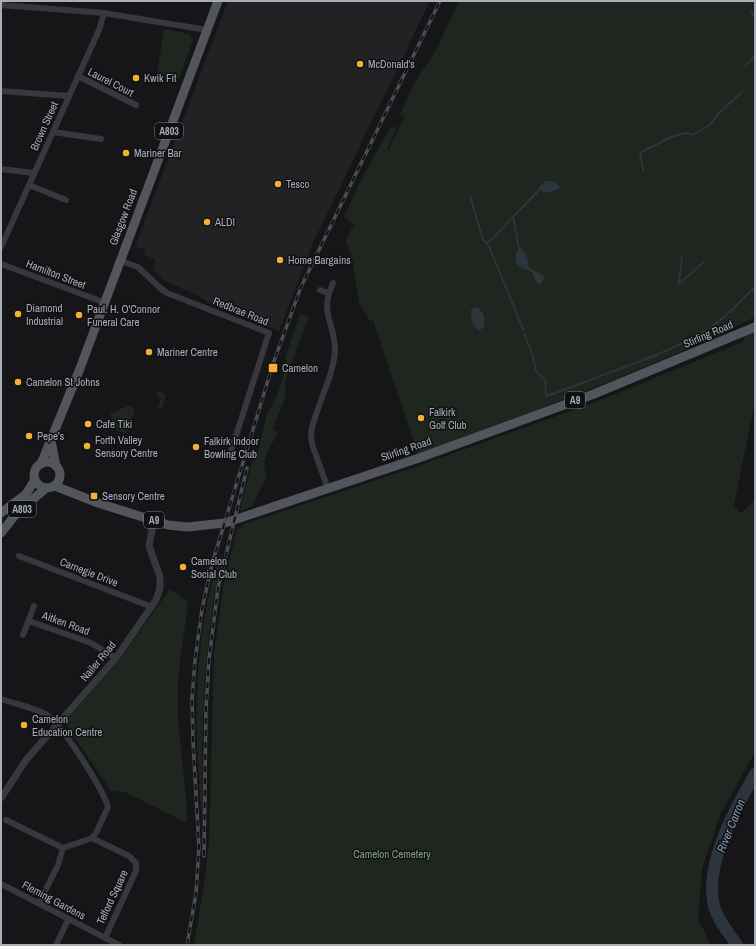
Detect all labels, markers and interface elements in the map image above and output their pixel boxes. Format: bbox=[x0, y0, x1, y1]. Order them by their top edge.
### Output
place label: McDonald's bbox=[368, 57, 415, 71]
marker: McDonald's bbox=[355, 59, 365, 69]
street label: Laurel Court bbox=[86, 64, 137, 100]
place label: Kwik Fit bbox=[144, 71, 177, 85]
marker: Kwik Fit bbox=[131, 73, 141, 83]
street label: Brown Street bbox=[27, 99, 61, 153]
road number: A803 bbox=[155, 123, 183, 139]
place label: Mariner Bar bbox=[134, 146, 182, 160]
marker: Mariner Bar bbox=[121, 148, 131, 158]
place label: Tesco bbox=[286, 177, 310, 191]
marker: Tesco bbox=[273, 179, 283, 189]
street label: Glasgow Road bbox=[106, 187, 140, 247]
place label: ALDI bbox=[214, 215, 235, 229]
marker: ALDI bbox=[202, 217, 212, 227]
place label: Home Bargains bbox=[288, 253, 351, 267]
marker: Home Bargains bbox=[275, 255, 285, 265]
street label: Hamilton Street bbox=[24, 256, 88, 292]
street label: Redbrae Road bbox=[211, 294, 271, 328]
place label: Diamond Industrial bbox=[26, 301, 63, 328]
place label: Paul. H. O'Connor Funeral Care bbox=[87, 302, 160, 329]
marker: Diamond Industrial bbox=[13, 309, 23, 319]
marker: Paul. H. O'Connor Funeral Care bbox=[74, 310, 84, 320]
street label: Stirling Road bbox=[681, 317, 735, 351]
place label: Mariner Centre bbox=[157, 345, 218, 359]
marker: Mariner Centre bbox=[144, 347, 154, 357]
place label: Camelon bbox=[282, 361, 318, 375]
marker: Camelon bbox=[267, 362, 279, 374]
place label: Camelon St Johns bbox=[26, 375, 100, 389]
marker: Camelon St Johns bbox=[13, 377, 23, 387]
road number: A9 bbox=[565, 392, 585, 408]
place label: Falkirk Golf Club bbox=[429, 405, 467, 432]
marker: Falkirk Golf Club bbox=[416, 413, 426, 423]
place label: Cafe Tiki bbox=[96, 417, 132, 431]
marker: Cafe Tiki bbox=[83, 419, 93, 429]
place label: Pepe's bbox=[37, 429, 65, 443]
marker: Pepe's bbox=[24, 431, 34, 441]
place label: Forth Valley Sensory Centre bbox=[95, 433, 158, 460]
place label: Falkirk Indoor Bowling Club bbox=[204, 434, 259, 461]
street label: Stirling Road bbox=[379, 434, 433, 464]
marker: Forth Valley Sensory Centre bbox=[82, 441, 92, 451]
marker: Falkirk Indoor Bowling Club bbox=[191, 442, 201, 452]
place label: Sensory Centre bbox=[102, 489, 165, 503]
marker: Sensory Centre bbox=[89, 491, 99, 501]
road number: A803 bbox=[8, 501, 36, 517]
road number: A9 bbox=[144, 512, 164, 528]
place label: Camelon Social Club bbox=[191, 554, 237, 581]
street label: Carnegie Drive bbox=[58, 555, 120, 589]
marker: Camelon Social Club bbox=[178, 562, 188, 572]
street label: Aitken Road bbox=[39, 608, 92, 638]
street label: Nailer Road bbox=[77, 638, 119, 684]
place label: Camelon Education Centre bbox=[32, 712, 102, 739]
marker: Camelon Education Centre bbox=[19, 720, 29, 730]
water label: River Carron bbox=[713, 797, 749, 855]
park label: Camelon Cemetery bbox=[353, 847, 431, 861]
street label: Telford Square bbox=[93, 867, 131, 927]
street label: Fleming Gardens bbox=[20, 877, 88, 923]

